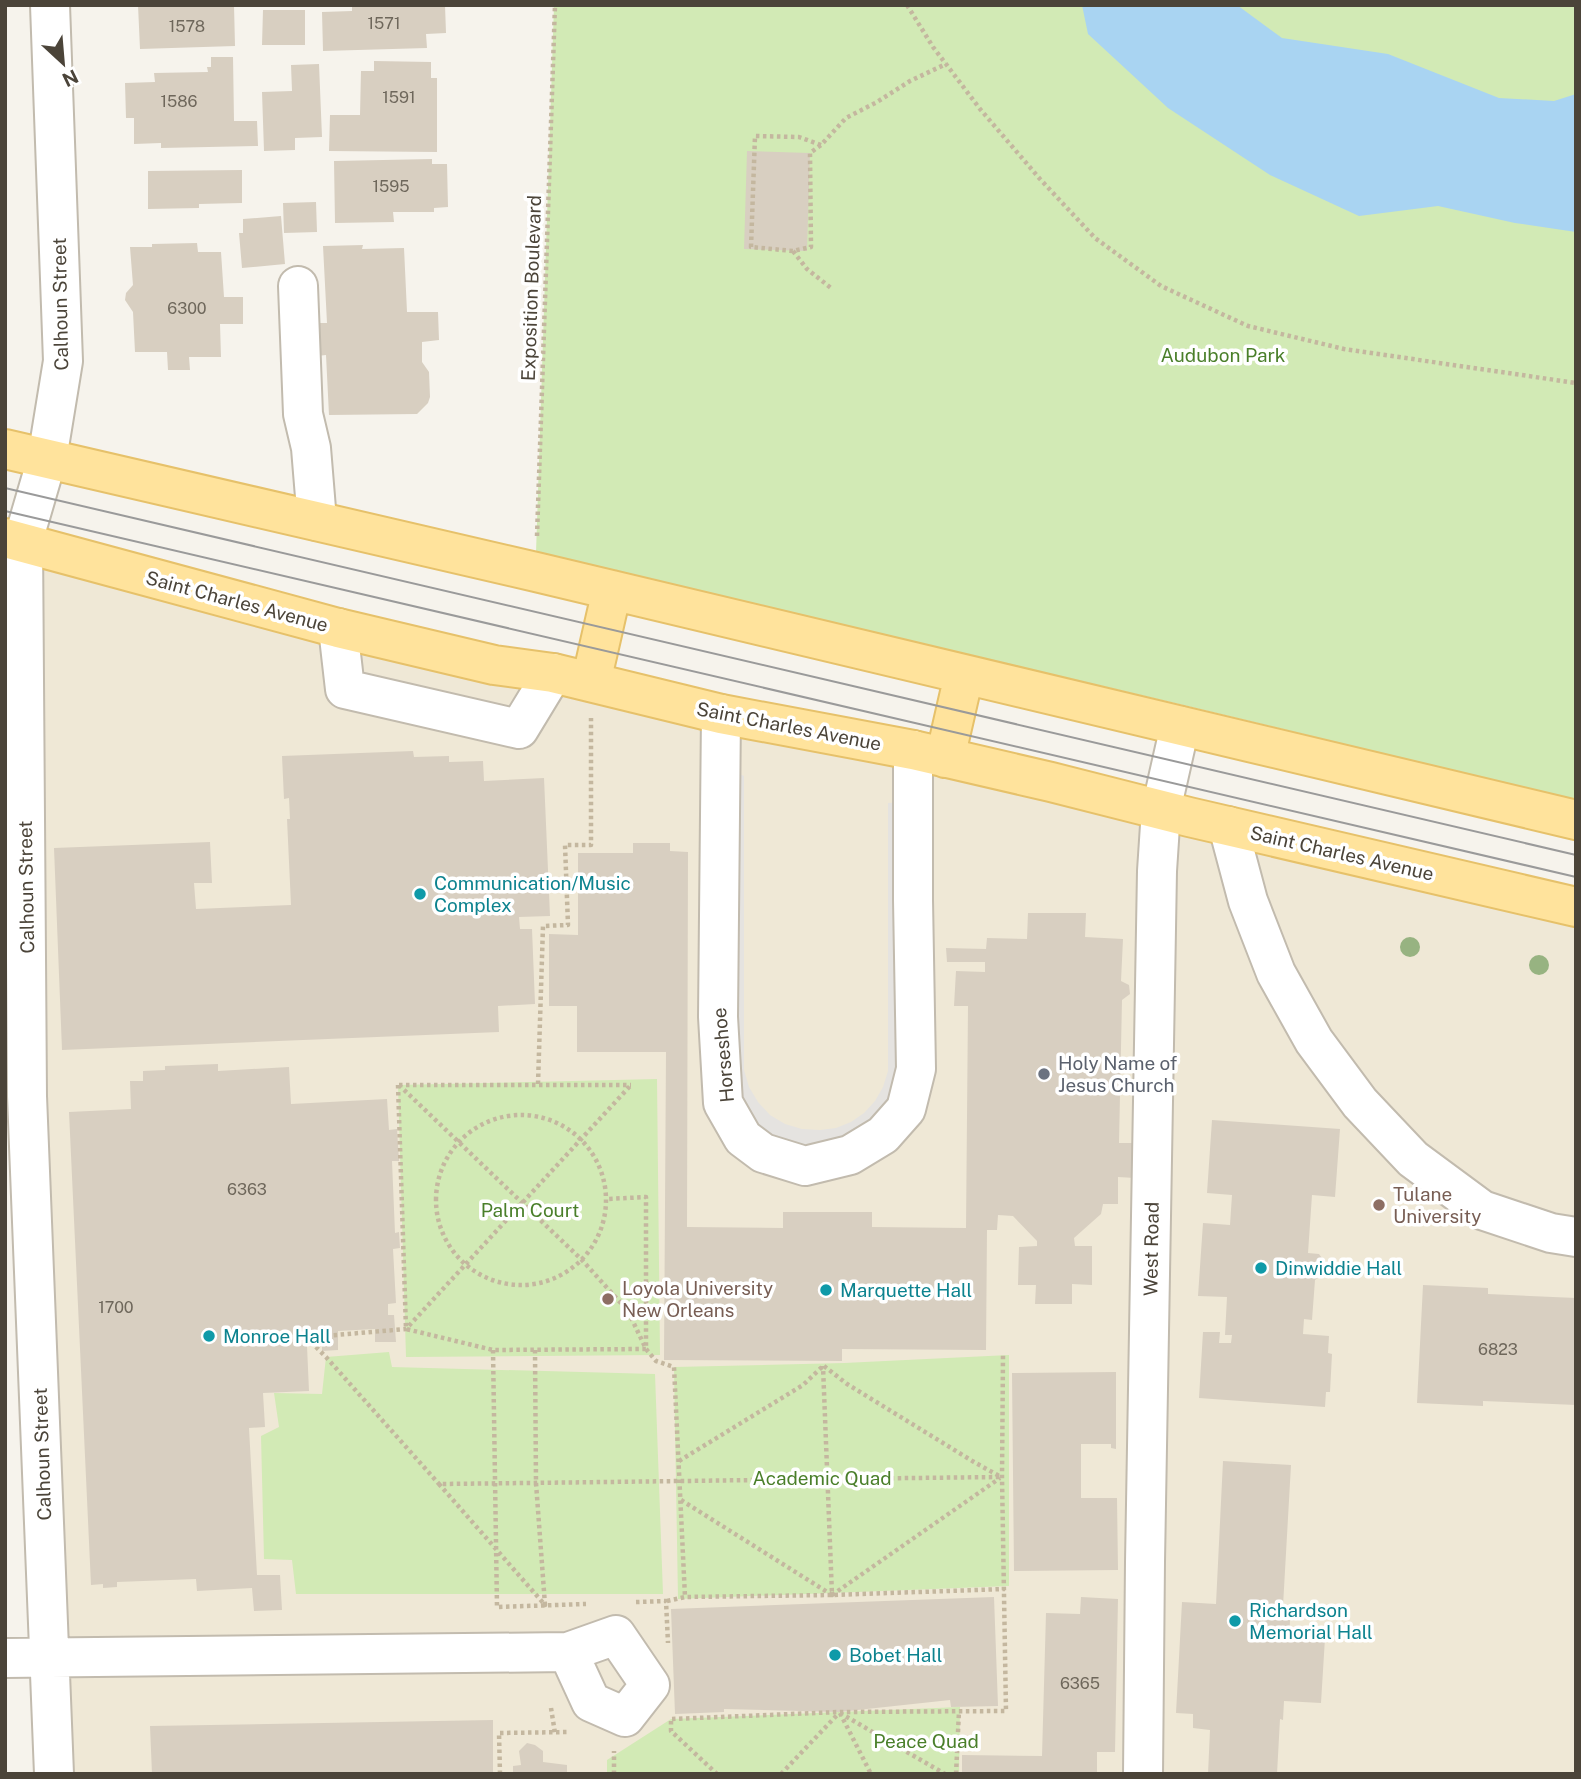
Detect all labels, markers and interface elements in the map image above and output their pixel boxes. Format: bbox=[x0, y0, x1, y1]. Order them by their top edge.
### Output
house number: 1571 bbox=[367, 14, 401, 33]
house number: 1578 bbox=[169, 17, 205, 36]
north arrow bbox=[28, 28, 98, 98]
text: N bbox=[59, 65, 82, 91]
house number: 1591 bbox=[382, 88, 416, 107]
house number: 1586 bbox=[161, 92, 198, 111]
house number: 1595 bbox=[373, 177, 410, 196]
street label: Exposition Boulevard bbox=[517, 195, 545, 381]
street label: Calhoun Street bbox=[48, 237, 72, 371]
house number: 6300 bbox=[167, 299, 207, 318]
park label: Audubon Park bbox=[1160, 344, 1286, 366]
street label: Saint Charles Avenue bbox=[143, 566, 331, 636]
street label: Saint Charles Avenue bbox=[695, 697, 883, 755]
street label: Calhoun Street bbox=[14, 820, 38, 954]
street label: Saint Charles Avenue bbox=[1248, 821, 1436, 885]
place label: Communication/Music Complex bbox=[434, 872, 631, 916]
marker: Communication/Music Complex bbox=[412, 886, 428, 902]
street label: Horseshoe bbox=[708, 1007, 738, 1103]
place label: Holy Name of Jesus Church bbox=[1058, 1052, 1177, 1096]
marker: Holy Name of Jesus Church bbox=[1036, 1066, 1052, 1082]
house number: 6363 bbox=[227, 1180, 267, 1199]
place label: Tulane University bbox=[1393, 1183, 1481, 1227]
marker: Tulane University bbox=[1371, 1197, 1387, 1213]
park label: Palm Court bbox=[481, 1199, 579, 1221]
street label: West Road bbox=[1139, 1202, 1163, 1296]
place label: Dinwiddie Hall bbox=[1275, 1257, 1402, 1279]
marker: Dinwiddie Hall bbox=[1253, 1260, 1269, 1276]
place label: Loyola University New Orleans bbox=[622, 1277, 773, 1321]
place label: Marquette Hall bbox=[840, 1279, 972, 1301]
marker: Marquette Hall bbox=[818, 1282, 834, 1298]
marker: Loyola University New Orleans bbox=[600, 1291, 616, 1307]
house number: 1700 bbox=[98, 1298, 134, 1317]
place label: Monroe Hall bbox=[223, 1325, 331, 1347]
marker: Monroe Hall bbox=[201, 1328, 217, 1344]
house number: 6823 bbox=[1478, 1340, 1518, 1359]
street label: Calhoun Street bbox=[29, 1387, 55, 1521]
park label: Academic Quad bbox=[752, 1467, 892, 1489]
place label: Richardson Memorial Hall bbox=[1249, 1599, 1373, 1643]
marker: Richardson Memorial Hall bbox=[1227, 1613, 1243, 1629]
place label: Bobet Hall bbox=[849, 1644, 942, 1666]
marker: Bobet Hall bbox=[827, 1647, 843, 1663]
house number: 6365 bbox=[1060, 1674, 1100, 1693]
park label: Peace Quad bbox=[873, 1730, 979, 1752]

